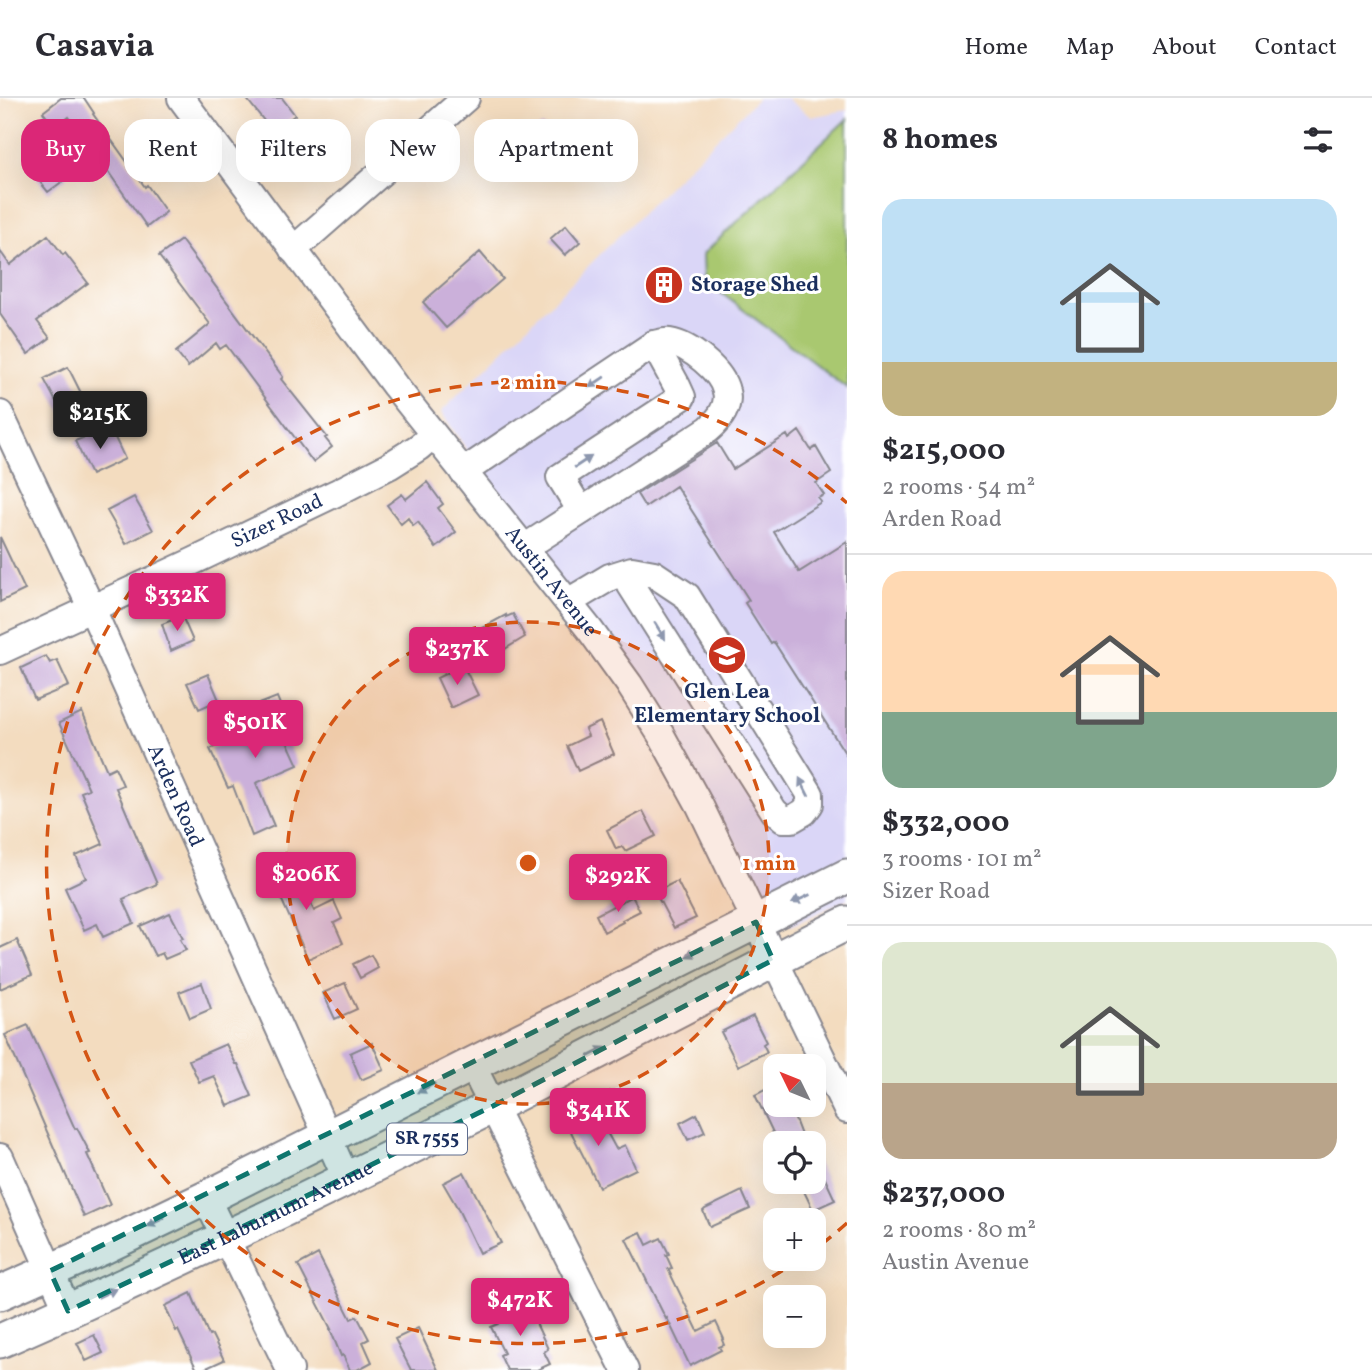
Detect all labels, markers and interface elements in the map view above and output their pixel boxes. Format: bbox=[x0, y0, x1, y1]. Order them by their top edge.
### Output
text: Casavia bbox=[35, 25, 155, 71]
text: Home bbox=[964, 31, 1028, 65]
text: Map bbox=[1066, 31, 1114, 65]
text: About bbox=[1152, 31, 1217, 65]
text: Contact bbox=[1255, 31, 1337, 65]
chip: Buy bbox=[21, 119, 110, 182]
chip: Rent bbox=[124, 119, 222, 182]
chip: Filters bbox=[236, 119, 351, 182]
chip: New bbox=[365, 119, 460, 182]
chip: Apartment bbox=[474, 119, 638, 182]
text: 8 homes bbox=[882, 119, 998, 161]
icon: filters bbox=[1299, 121, 1337, 159]
icon: home bbox=[1047, 245, 1173, 371]
building icon: Storage Shed bbox=[643, 264, 685, 306]
place label: Storage Shed bbox=[691, 271, 819, 300]
text: 2 min bbox=[500, 369, 556, 398]
one-way arrow bbox=[588, 375, 607, 388]
pin: $215K bbox=[51, 392, 149, 451]
text: $215K bbox=[69, 398, 131, 430]
text: $215,000 bbox=[882, 430, 1006, 472]
one-way arrow bbox=[573, 455, 593, 468]
text: 2 rooms · 54 m² bbox=[882, 472, 1035, 504]
street label: Sizer Road bbox=[226, 487, 328, 556]
text: Arden Road bbox=[882, 504, 1002, 536]
street label: Austin Avenue bbox=[498, 520, 605, 643]
pin: $332K bbox=[128, 574, 226, 633]
text: $332K bbox=[145, 580, 209, 612]
icon: home bbox=[1047, 617, 1173, 743]
one-way arrow bbox=[653, 621, 666, 640]
pin: $237K bbox=[408, 628, 506, 687]
text: $237K bbox=[425, 634, 489, 666]
school or university icon: Glen Lea Elementary School bbox=[706, 634, 748, 676]
place label: Glen Lea Elementary School bbox=[634, 678, 820, 731]
pin: $501K bbox=[206, 700, 304, 760]
text: $501K bbox=[223, 707, 287, 739]
street label: Arden Road bbox=[140, 740, 211, 852]
one-way arrow bbox=[799, 777, 810, 797]
text: $332,000 bbox=[882, 802, 1010, 844]
text: 3 rooms · 101 m² bbox=[882, 844, 1042, 876]
text: 1 min bbox=[742, 850, 796, 879]
centre of rings bbox=[516, 851, 540, 875]
pin: $206K bbox=[257, 852, 355, 912]
pin: $292K bbox=[569, 854, 667, 914]
text: $206K bbox=[272, 859, 340, 891]
text: $292K bbox=[585, 861, 651, 893]
text: Sizer Road bbox=[882, 876, 990, 908]
one-way arrow bbox=[791, 893, 811, 904]
one-way arrow bbox=[684, 946, 704, 958]
icon: home bbox=[1047, 988, 1173, 1114]
one-way arrow bbox=[587, 1046, 606, 1058]
north arrow bbox=[763, 1054, 826, 1116]
map controls bbox=[763, 1054, 826, 1348]
one-way arrow bbox=[416, 1083, 436, 1094]
pin: $341K bbox=[549, 1088, 647, 1148]
text: $341K bbox=[566, 1095, 630, 1127]
road number: SR 7555 bbox=[387, 1124, 467, 1154]
button: locate bbox=[763, 1131, 826, 1194]
street label: East Laburnum Avenue bbox=[173, 1154, 379, 1273]
text: $237,000 bbox=[882, 1173, 1005, 1215]
button: + bbox=[763, 1208, 826, 1271]
text: 2 rooms · 80 m² bbox=[882, 1215, 1036, 1247]
one-way arrow bbox=[146, 1216, 166, 1228]
text: Austin Avenue bbox=[882, 1247, 1029, 1279]
pin: $472K bbox=[471, 1278, 569, 1338]
text: $472K bbox=[487, 1285, 553, 1317]
button: − bbox=[763, 1285, 826, 1348]
one-way arrow bbox=[97, 1288, 117, 1299]

